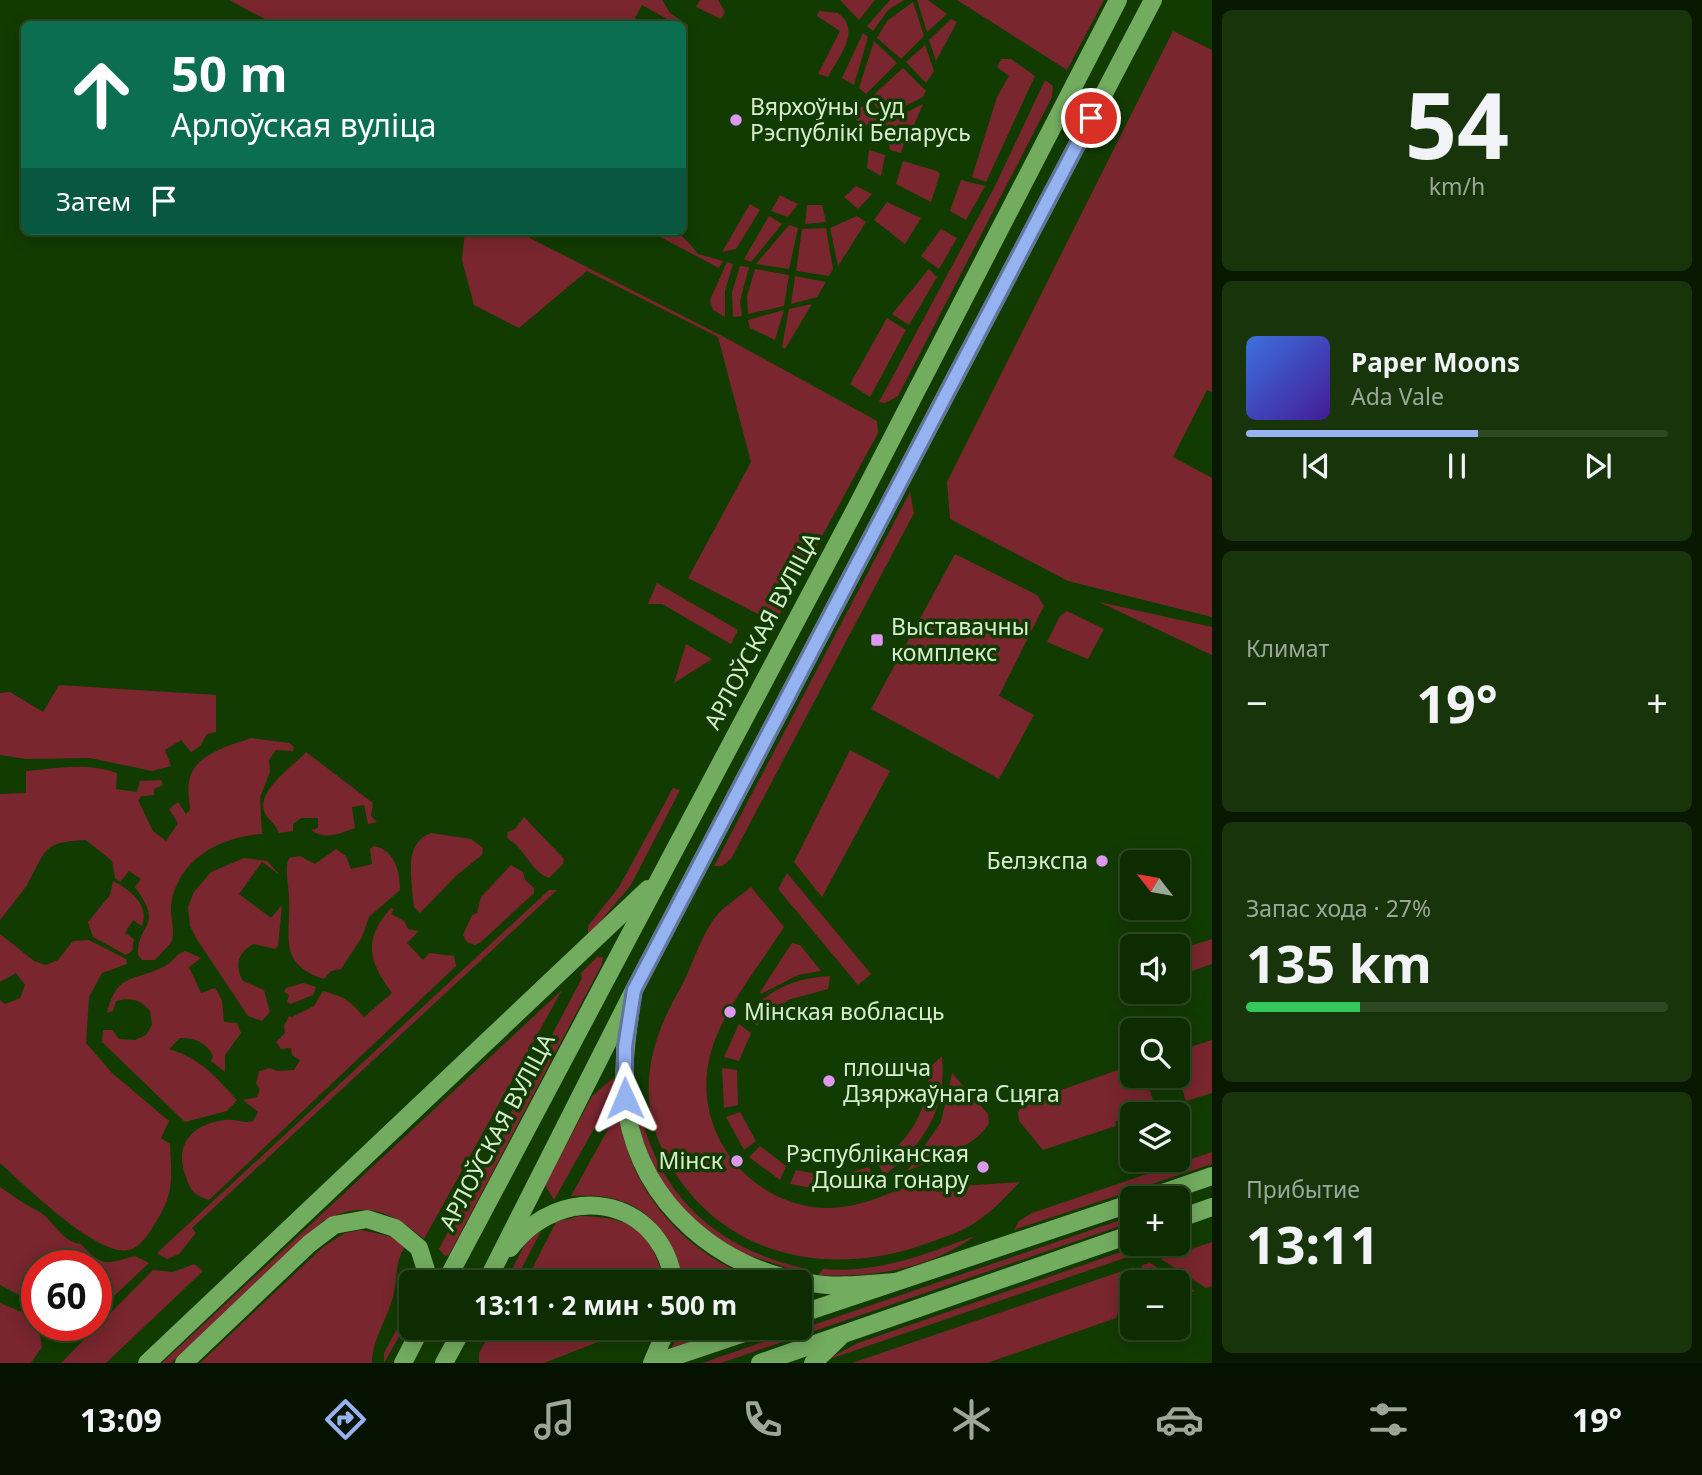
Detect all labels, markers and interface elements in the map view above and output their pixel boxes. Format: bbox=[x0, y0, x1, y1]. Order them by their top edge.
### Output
text: 50 m bbox=[171, 40, 288, 106]
icon: ahead bbox=[56, 49, 147, 140]
text: 54 bbox=[1405, 62, 1509, 186]
pin bbox=[1061, 88, 1121, 148]
place label: Вярхоўны Суд Рэспублікі Беларусь bbox=[750, 90, 971, 148]
icon: arrive bbox=[1072, 99, 1110, 137]
text: Арлоўская вуліца bbox=[171, 103, 437, 146]
marker: Вярхоўны Суд Рэспублікі Беларусь bbox=[728, 112, 744, 128]
text: km/h bbox=[1429, 170, 1485, 202]
icon: arrive bbox=[145, 182, 183, 220]
text: Затем bbox=[56, 183, 131, 219]
text: Paper Moons bbox=[1351, 344, 1520, 380]
text: Ada Vale bbox=[1351, 380, 1444, 412]
icon: previous bbox=[1297, 447, 1335, 485]
icon: pause bbox=[1438, 447, 1476, 485]
icon: next bbox=[1579, 447, 1617, 485]
street label: АРЛОЎСКАЯ ВУЛІЦА bbox=[696, 526, 827, 735]
place label: Выставачны комплекс bbox=[891, 610, 1029, 668]
marker: Выставачны комплекс bbox=[869, 632, 885, 648]
text: Климат bbox=[1246, 632, 1329, 664]
text: 19° bbox=[1416, 667, 1498, 738]
text: − bbox=[1246, 676, 1268, 728]
text: + bbox=[1646, 676, 1668, 728]
place label: Белэкспа bbox=[987, 844, 1088, 876]
north arrow bbox=[1120, 850, 1190, 920]
map controls bbox=[1120, 850, 1190, 1340]
marker: Белэкспа bbox=[1094, 853, 1110, 869]
text: Запас хода · 27% bbox=[1246, 892, 1431, 924]
text: 135 km bbox=[1246, 927, 1432, 998]
button: sound bbox=[1120, 934, 1190, 1004]
place label: Мінская вобласць bbox=[744, 995, 945, 1027]
marker: Мінская вобласць bbox=[722, 1004, 738, 1020]
button: search bbox=[1120, 1018, 1190, 1088]
street label: АРЛОЎСКАЯ ВУЛІЦА bbox=[431, 1027, 562, 1236]
place label: плошча Дзяржаўнага Сцяга bbox=[843, 1051, 1060, 1109]
position arrow bbox=[588, 1061, 662, 1135]
marker: плошча Дзяржаўнага Сцяга bbox=[821, 1073, 837, 1089]
button: layers bbox=[1120, 1102, 1190, 1172]
place label: Рэспубліканская Дошка гонару bbox=[786, 1137, 969, 1195]
place label: Мінск bbox=[659, 1144, 724, 1176]
marker: Мінск bbox=[729, 1153, 745, 1169]
marker: Рэспубліканская Дошка гонару bbox=[975, 1159, 991, 1175]
text: Прибытие bbox=[1246, 1173, 1360, 1205]
button: + bbox=[1120, 1186, 1190, 1256]
text: 13:11 bbox=[1246, 1208, 1380, 1279]
speed limit sign: 60 bbox=[21, 1250, 112, 1341]
button: − bbox=[1120, 1270, 1190, 1340]
text: 13:11 · 2 мин · 500 m bbox=[474, 1287, 737, 1323]
icon: directions bbox=[321, 1395, 370, 1444]
icon: music bbox=[530, 1395, 579, 1444]
icon: phone bbox=[738, 1395, 787, 1444]
icon: climate bbox=[947, 1395, 996, 1444]
icon: car bbox=[1155, 1395, 1204, 1444]
icon: filters bbox=[1364, 1395, 1413, 1444]
text: 13:09 bbox=[80, 1398, 162, 1441]
text: 19° bbox=[1572, 1398, 1622, 1441]

